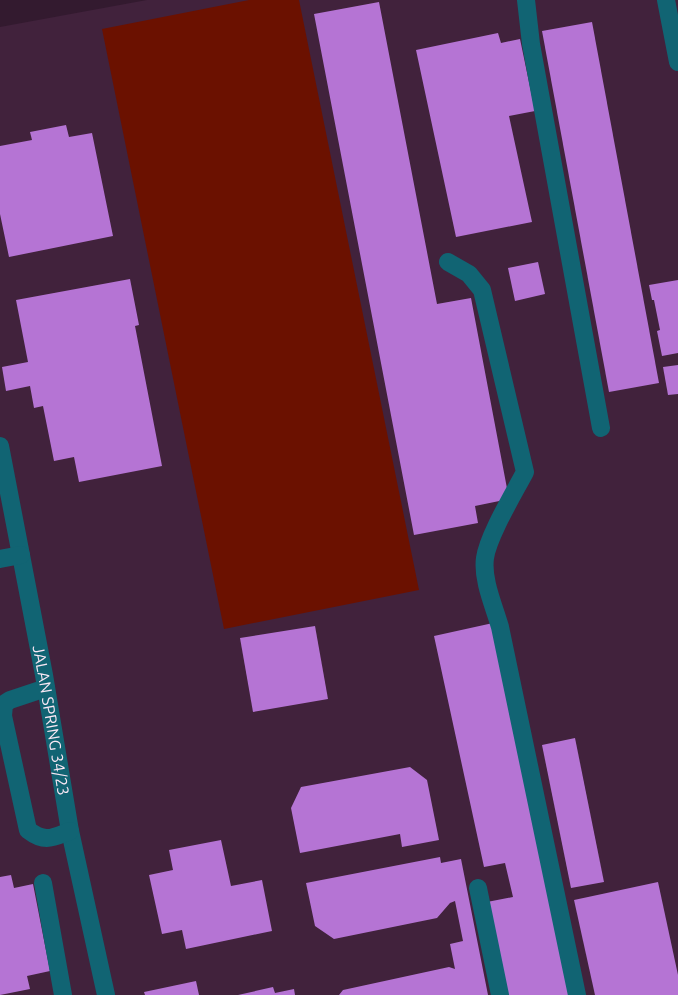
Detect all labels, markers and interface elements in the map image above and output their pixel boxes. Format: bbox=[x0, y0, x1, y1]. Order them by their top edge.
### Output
street label: JALAN SPRING 34/23 bbox=[29, 644, 73, 797]

